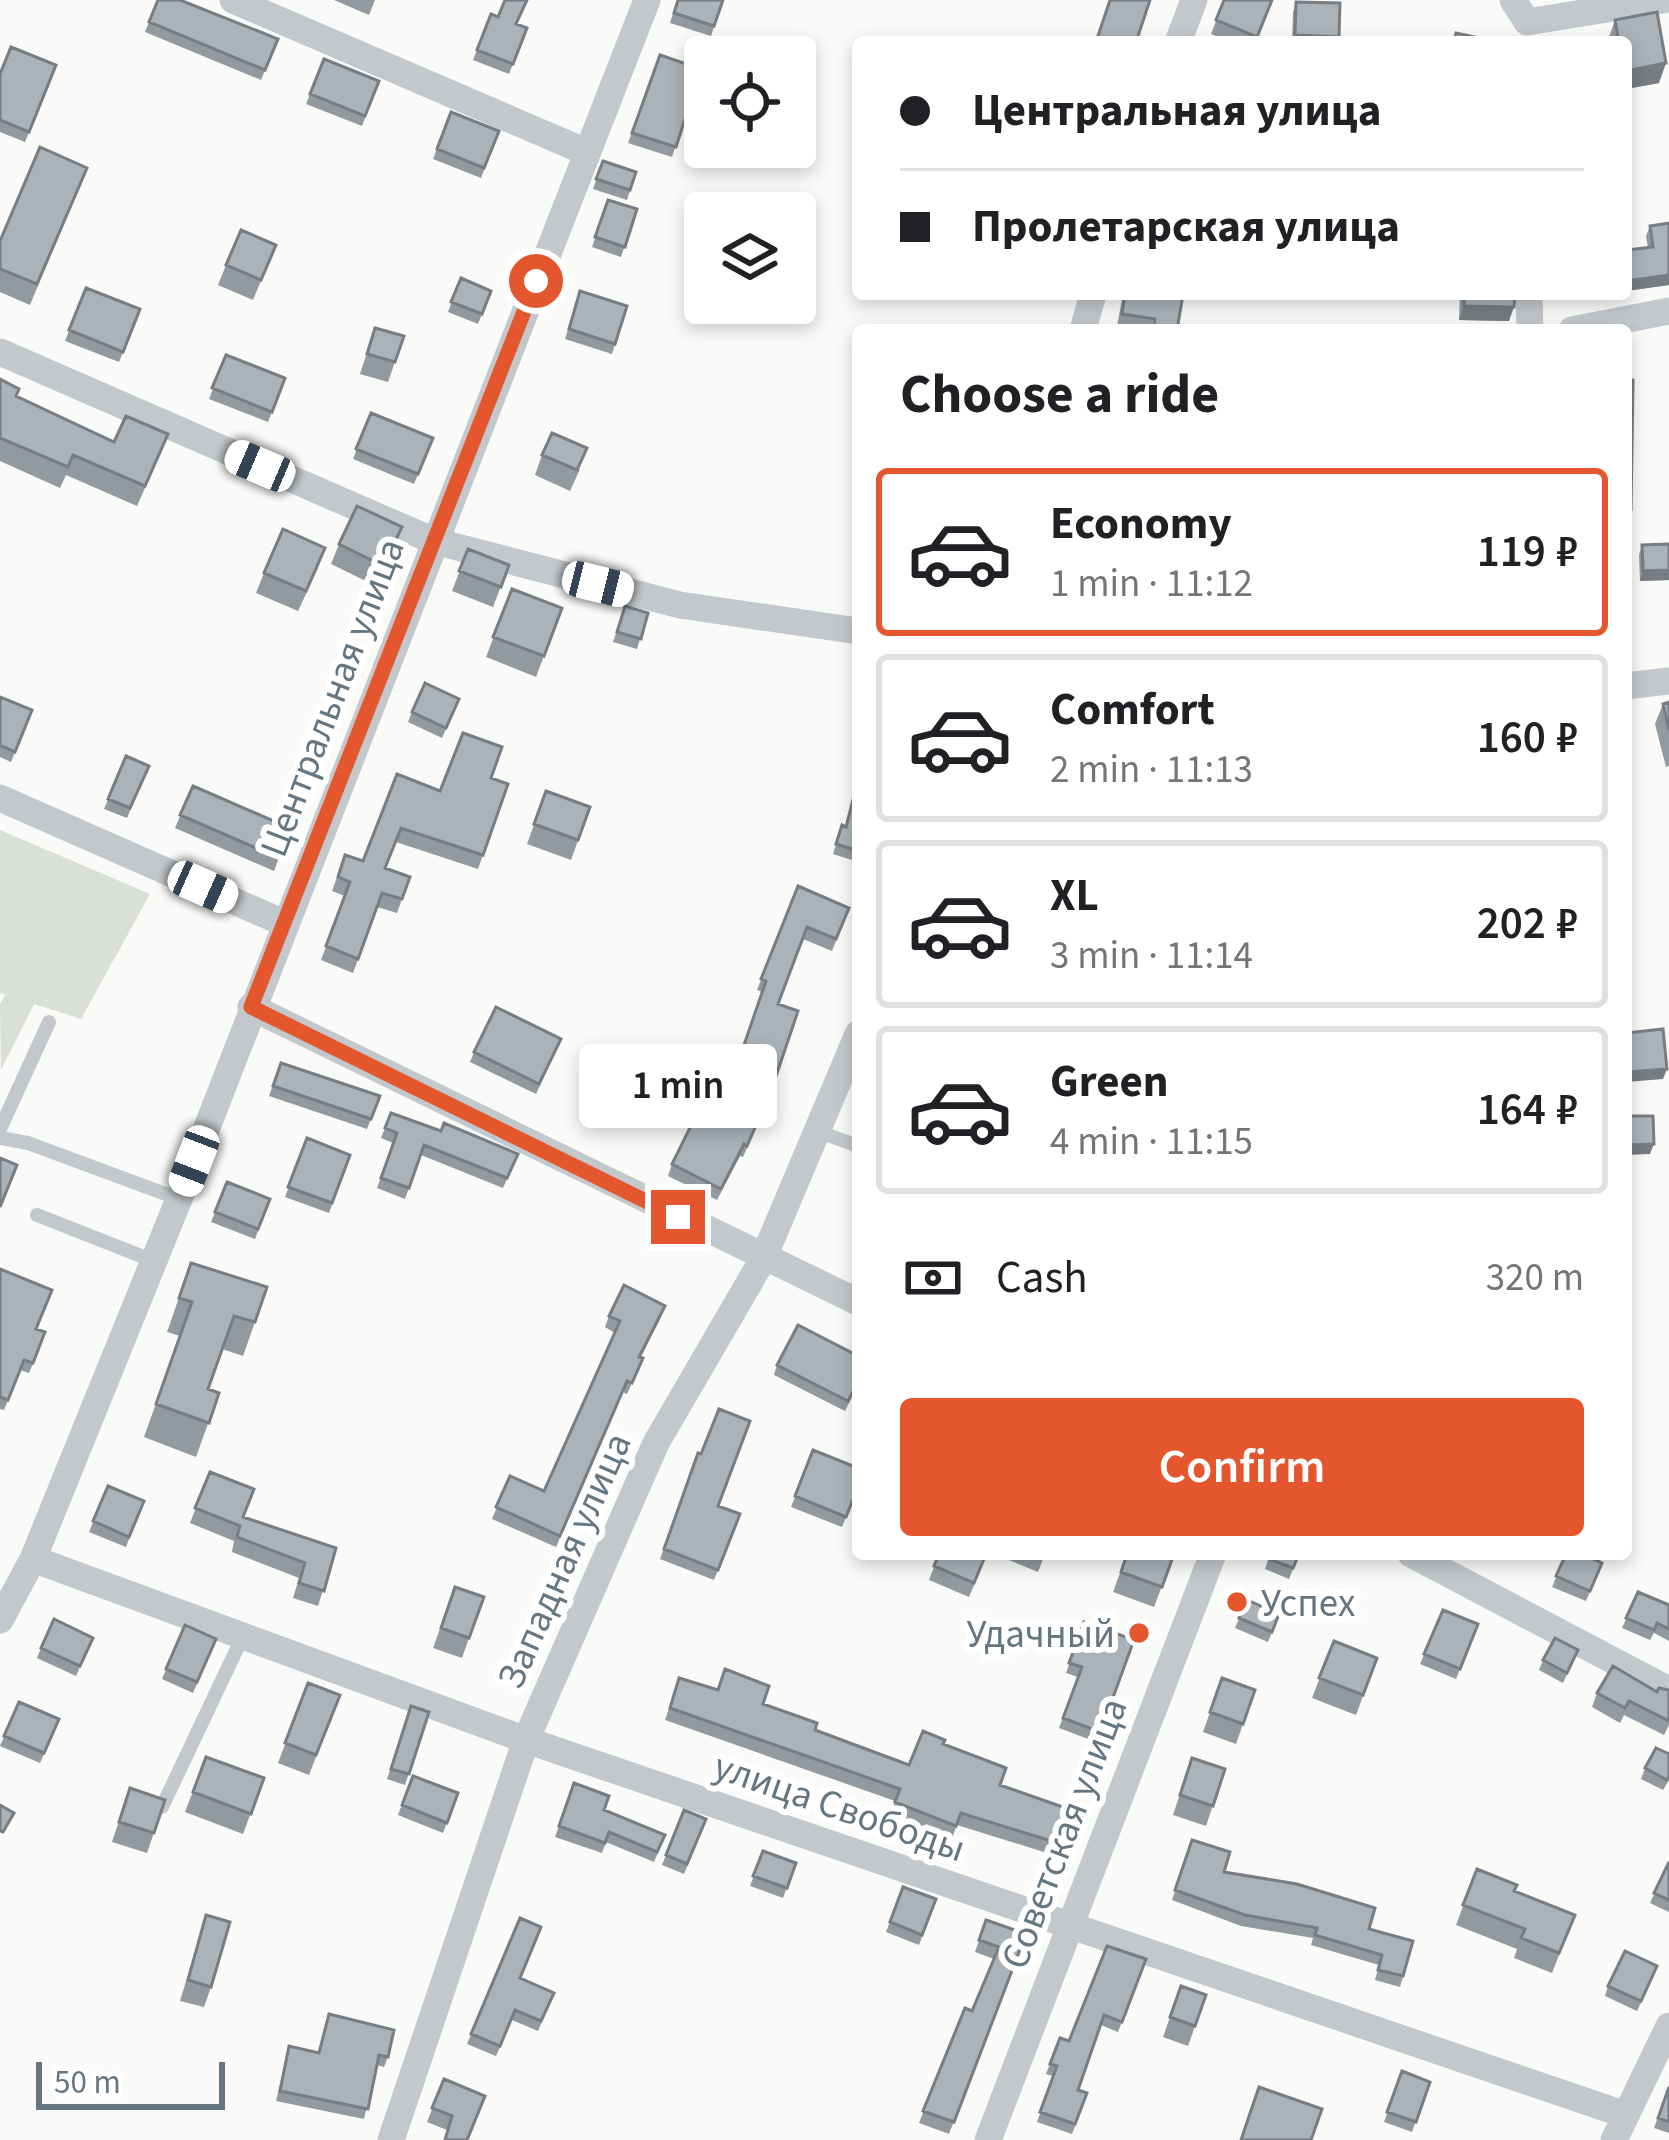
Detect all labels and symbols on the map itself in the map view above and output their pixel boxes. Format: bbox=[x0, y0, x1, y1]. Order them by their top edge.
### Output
route start bbox=[509, 254, 563, 308]
car bbox=[220, 435, 300, 497]
street label: Центральная улица bbox=[246, 530, 419, 865]
car bbox=[559, 558, 637, 610]
car bbox=[163, 856, 243, 918]
callout: 1 min bbox=[579, 1043, 777, 1127]
car bbox=[164, 1121, 224, 1201]
route end bbox=[651, 1190, 705, 1244]
street label: Западная улица bbox=[483, 1424, 646, 1698]
place label: Успех bbox=[1261, 1576, 1355, 1632]
marker: Успех bbox=[1224, 1589, 1250, 1615]
place label: Удачный bbox=[967, 1607, 1115, 1663]
marker: Удачный bbox=[1126, 1620, 1152, 1646]
street label: Советская улица bbox=[987, 1690, 1142, 1977]
street label: улица Свободы bbox=[706, 1739, 973, 1877]
scale bar bbox=[36, 2056, 225, 2109]

